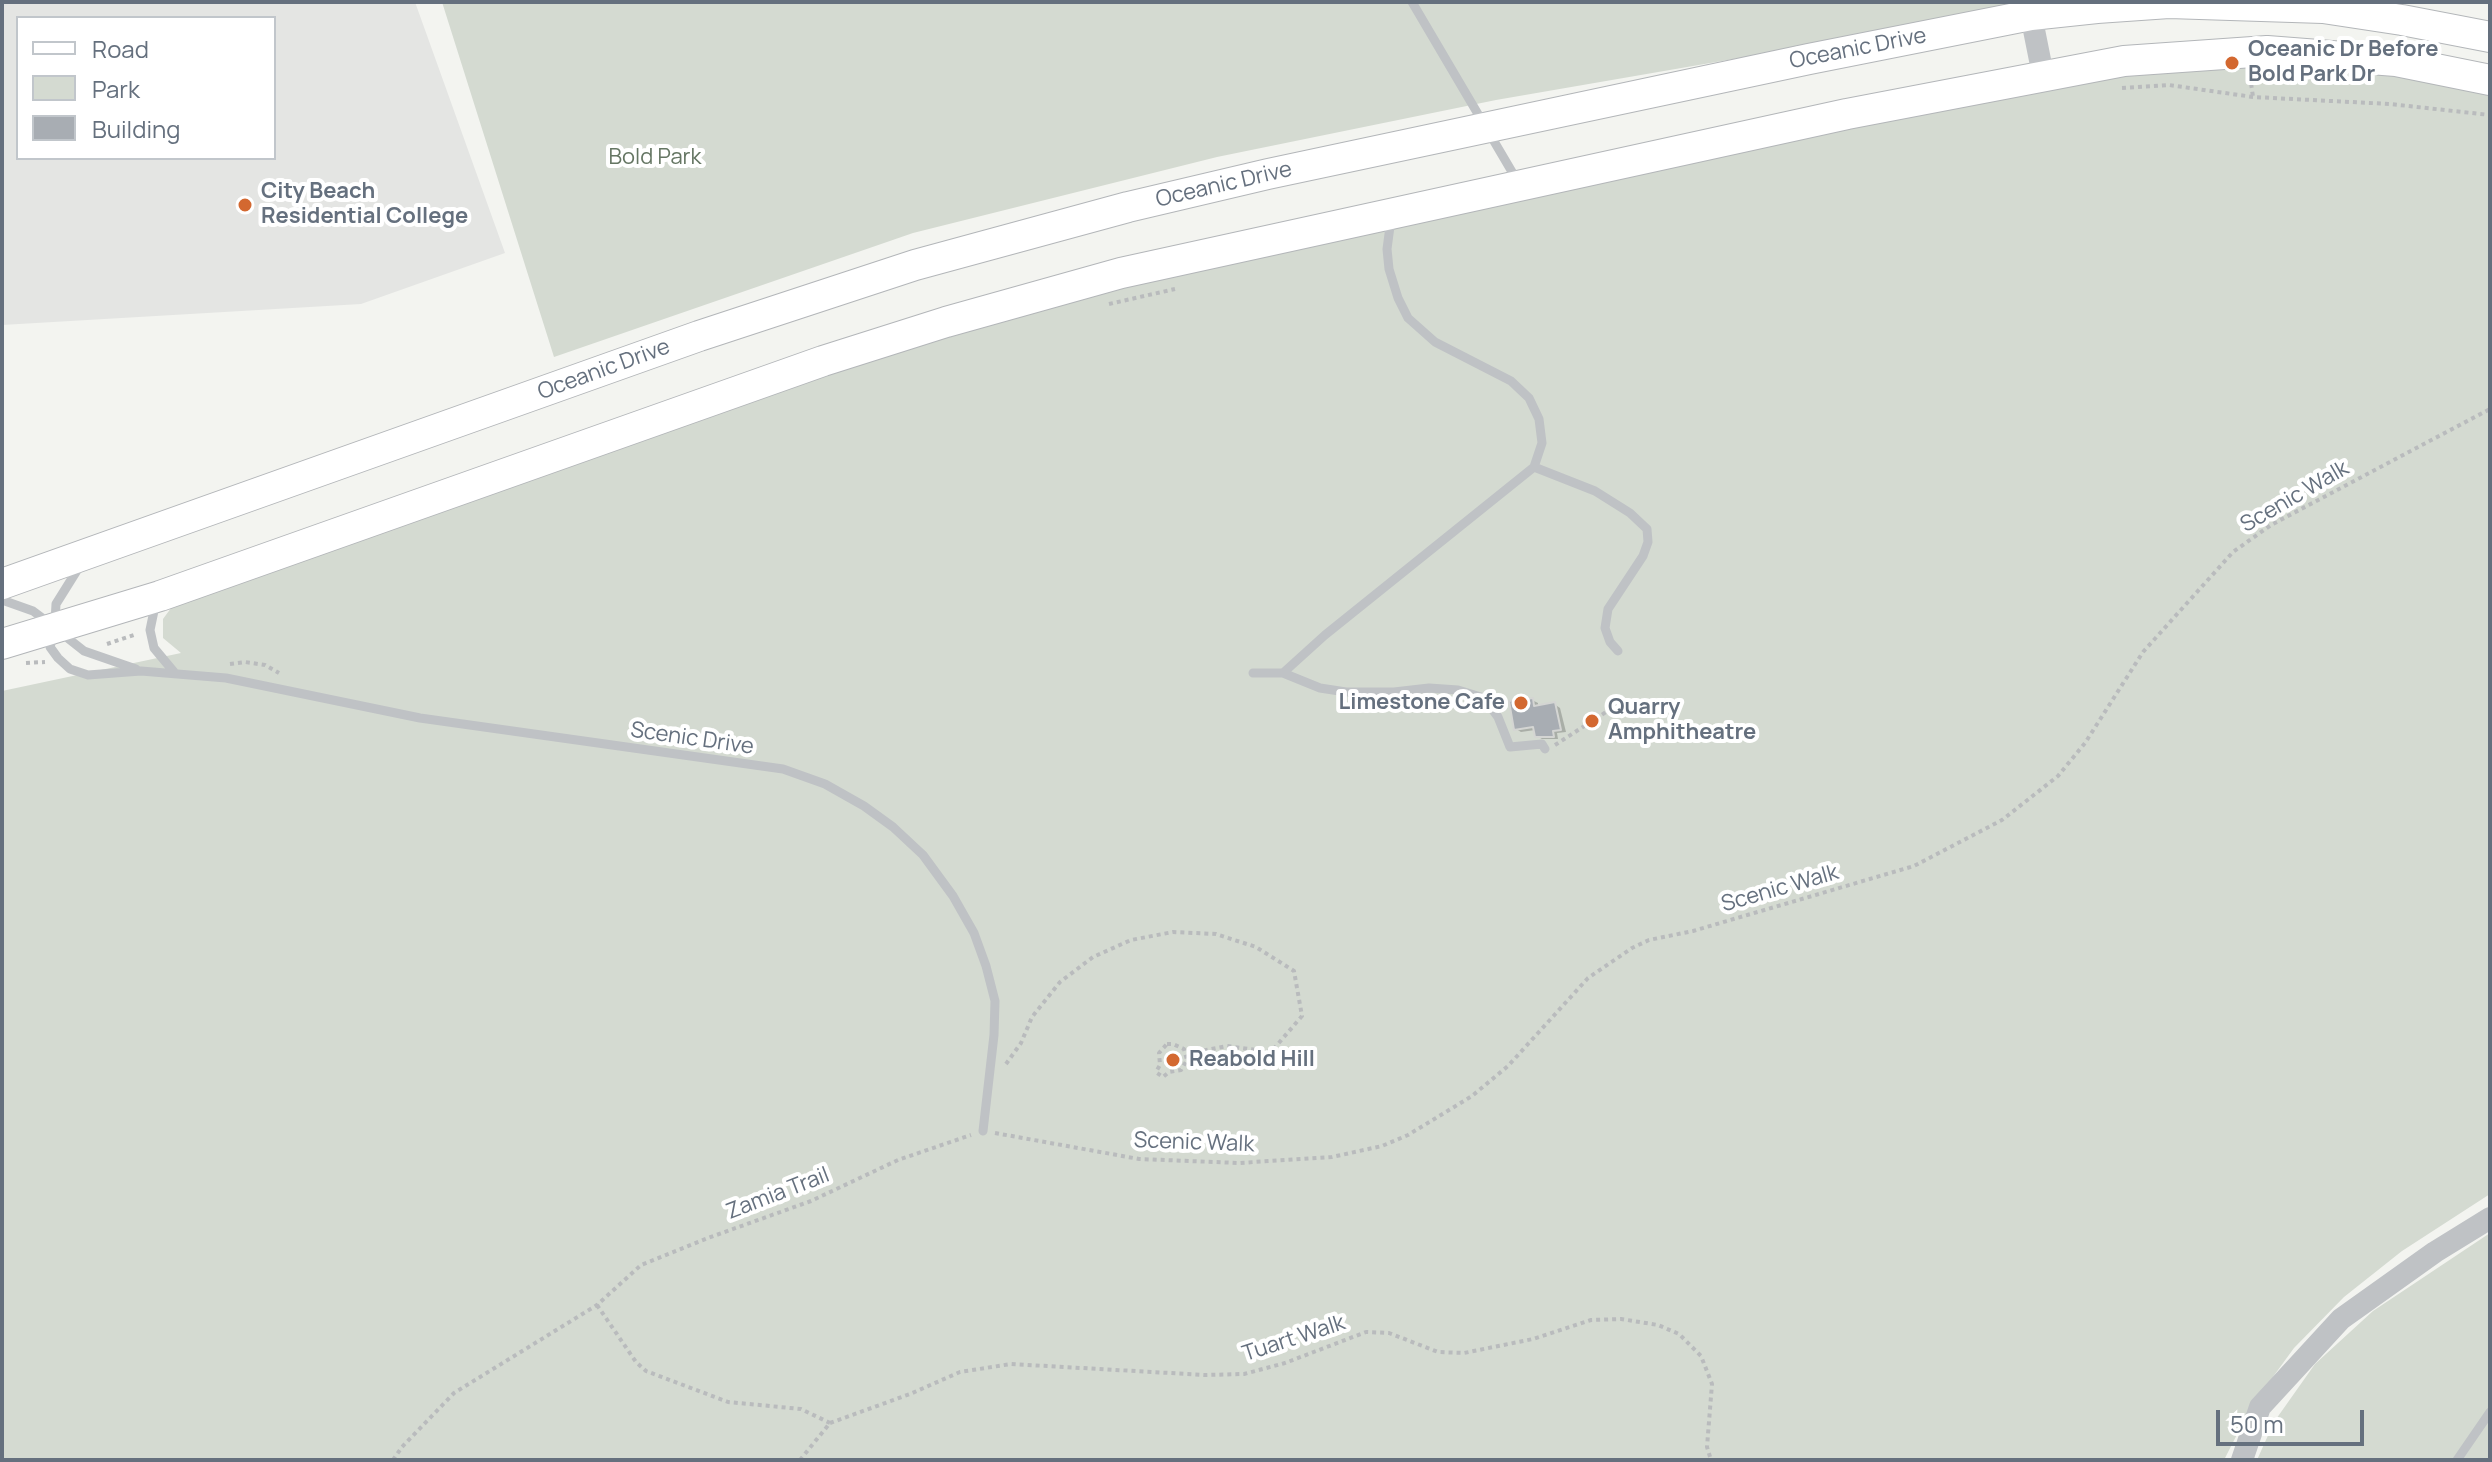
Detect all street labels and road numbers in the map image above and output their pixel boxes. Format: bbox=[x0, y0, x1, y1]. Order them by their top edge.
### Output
street label: Oceanic Drive bbox=[1787, 23, 1929, 75]
street label: Oceanic Drive bbox=[1153, 157, 1295, 213]
street label: Oceanic Drive bbox=[534, 334, 674, 406]
street label: Scenic Walk bbox=[2236, 455, 2354, 539]
street label: Scenic Drive bbox=[629, 717, 755, 761]
street label: Scenic Walk bbox=[1718, 860, 1842, 918]
street label: Scenic Walk bbox=[1133, 1128, 1255, 1158]
street label: Zamia Trail bbox=[723, 1162, 833, 1226]
street label: Tuart Walk bbox=[1239, 1310, 1349, 1368]

